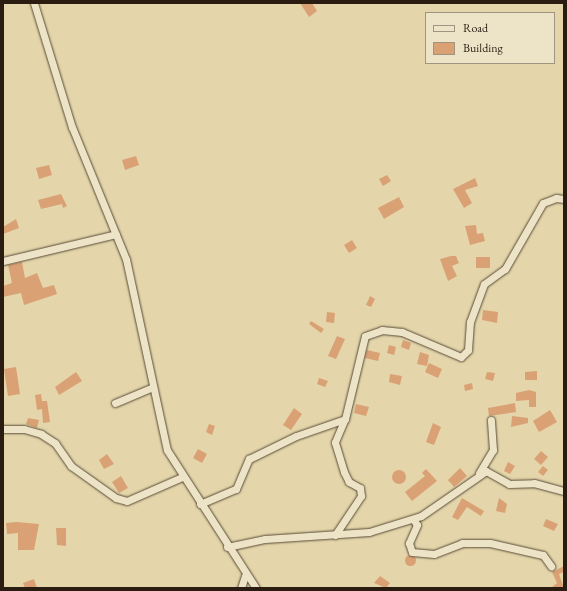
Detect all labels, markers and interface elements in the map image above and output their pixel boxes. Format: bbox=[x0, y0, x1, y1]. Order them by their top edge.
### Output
legend bbox=[425, 12, 555, 64]
text: Road bbox=[463, 20, 488, 36]
text: Building bbox=[463, 40, 503, 56]

